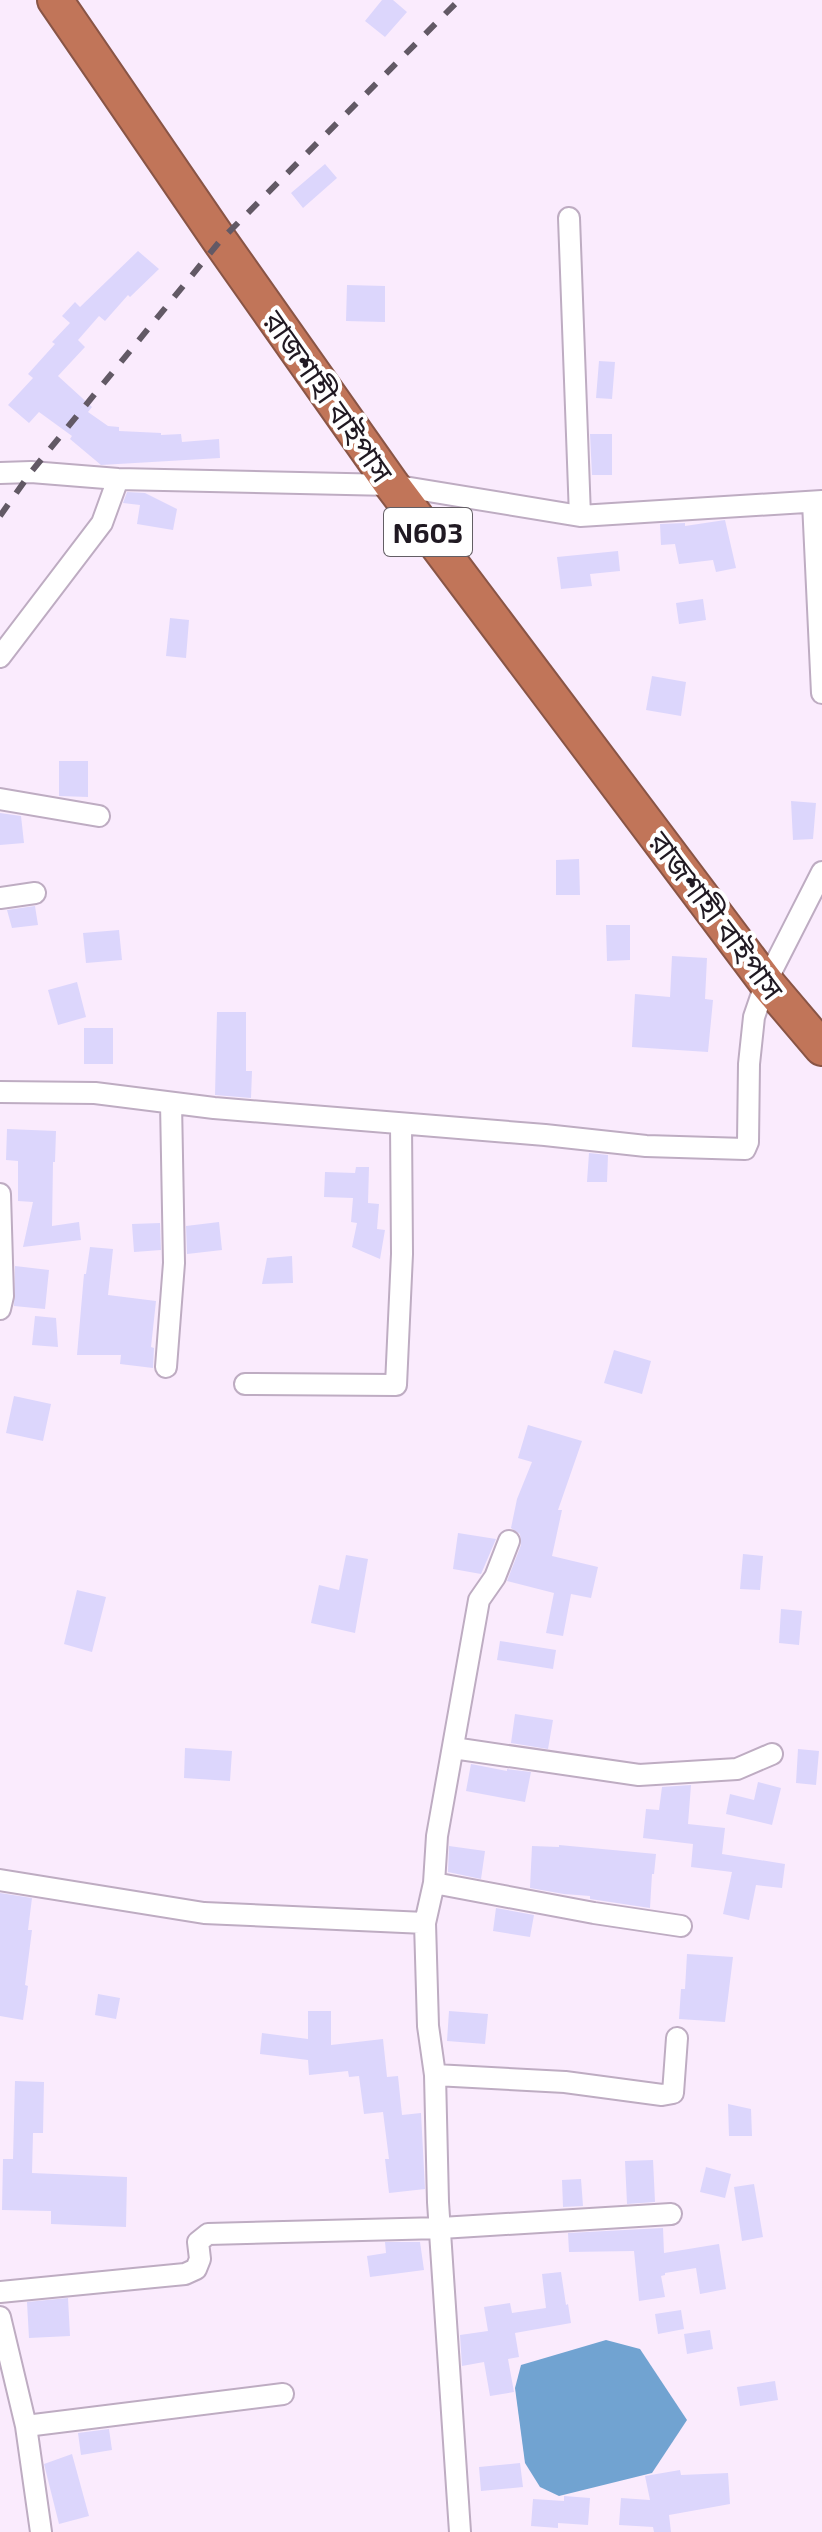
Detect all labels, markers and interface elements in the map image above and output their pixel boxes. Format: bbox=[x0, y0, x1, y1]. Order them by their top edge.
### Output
street label: রাজশাহী বাইপাস bbox=[256, 303, 402, 489]
road number: N603 bbox=[384, 508, 472, 556]
street label: রাজশাহী বাইপাস bbox=[642, 823, 792, 1006]

